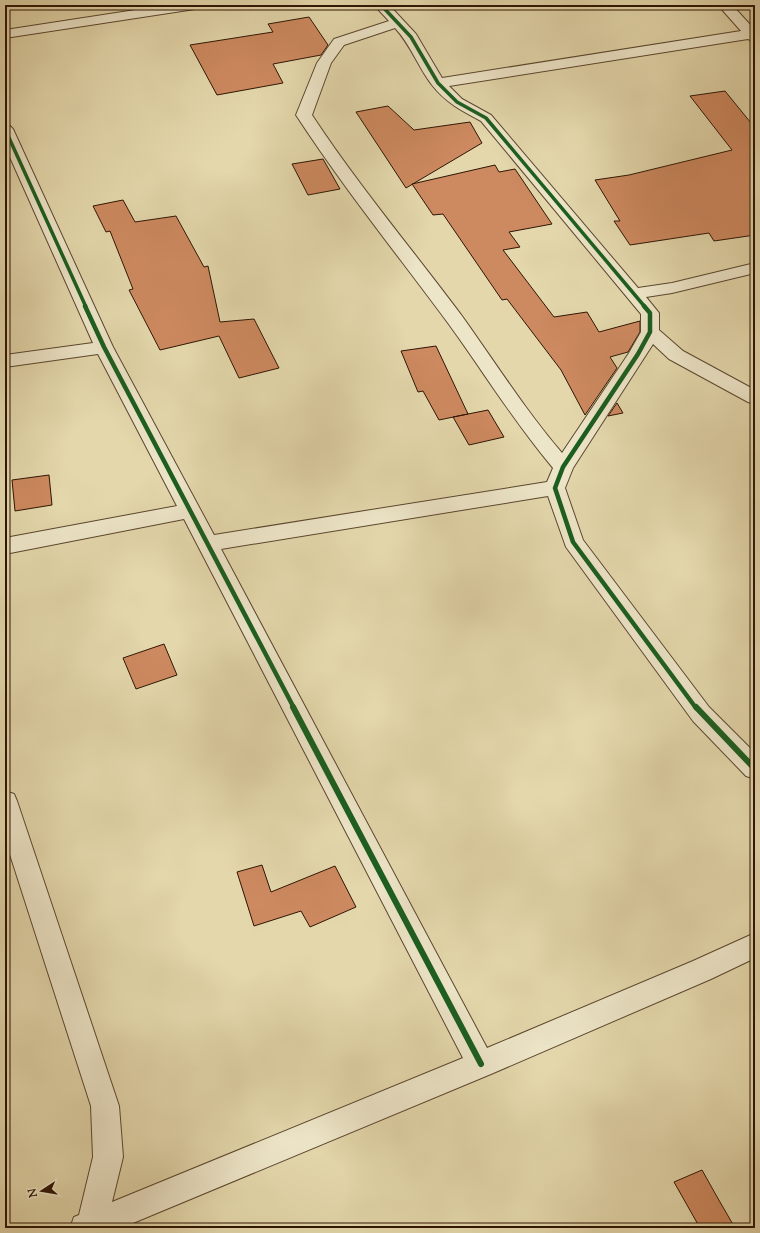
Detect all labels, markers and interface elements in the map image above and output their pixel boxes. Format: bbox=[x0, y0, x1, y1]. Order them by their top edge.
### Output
north arrow bbox=[22, 1171, 62, 1211]
text: N bbox=[24, 1187, 42, 1200]

